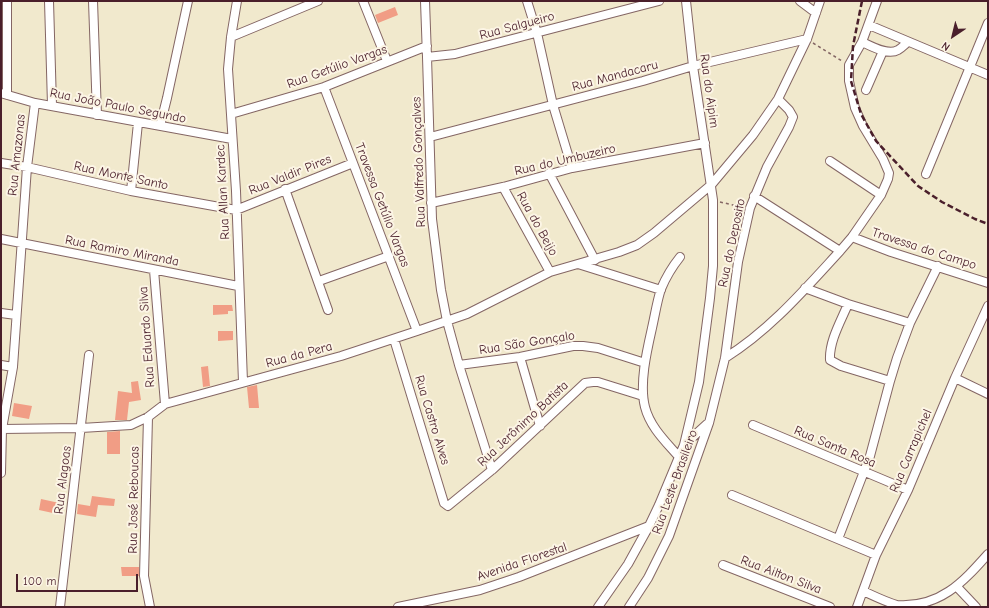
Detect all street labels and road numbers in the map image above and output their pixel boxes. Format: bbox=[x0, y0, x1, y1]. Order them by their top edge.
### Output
street label: Rua Salgueiro bbox=[478, 9, 556, 43]
street label: Rua Getúlio Vargas bbox=[285, 42, 389, 92]
street label: Rua do Aipim bbox=[696, 53, 722, 129]
street label: Rua Mandacaru bbox=[570, 57, 660, 95]
street label: Rua João Paulo Segundo bbox=[49, 85, 187, 127]
street label: Rua Valfredo Gonçalves bbox=[409, 96, 429, 228]
street label: Rua Amazonas bbox=[5, 113, 29, 197]
street label: Travessa Getúlio Vargas bbox=[351, 141, 413, 269]
street label: Rua do Umbuzeiro bbox=[513, 141, 617, 179]
street label: Rua Allan Kardec bbox=[213, 144, 233, 240]
street label: Rua Valdir Pires bbox=[246, 151, 334, 199]
street label: Rua Monte Santo bbox=[72, 158, 170, 194]
street label: Rua do Beijo bbox=[513, 189, 561, 259]
street label: Rua do Deposito bbox=[715, 197, 749, 289]
street label: Travessa do Campo bbox=[870, 225, 978, 273]
street label: Rua Ramiro Miranda bbox=[64, 232, 180, 270]
street label: Rua Eduardo Silva bbox=[136, 286, 158, 388]
street label: Rua São Gonçalo bbox=[478, 328, 576, 358]
street label: Rua da Pera bbox=[264, 339, 334, 371]
street label: Rua Castro Alves bbox=[411, 373, 453, 467]
street label: Rua Jerônimo Batista bbox=[474, 378, 572, 470]
street label: Rua Carrapichel bbox=[886, 407, 936, 495]
street label: Rua Santa Rosa bbox=[792, 423, 878, 471]
street label: Rua Leste Brasileiro bbox=[649, 428, 701, 536]
street label: Rua Alagoas bbox=[51, 445, 75, 515]
street label: Rua José Reboucas bbox=[125, 446, 143, 554]
street label: Avenida Florestal bbox=[475, 539, 569, 585]
street label: Rua Ailton Silva bbox=[738, 552, 824, 598]

